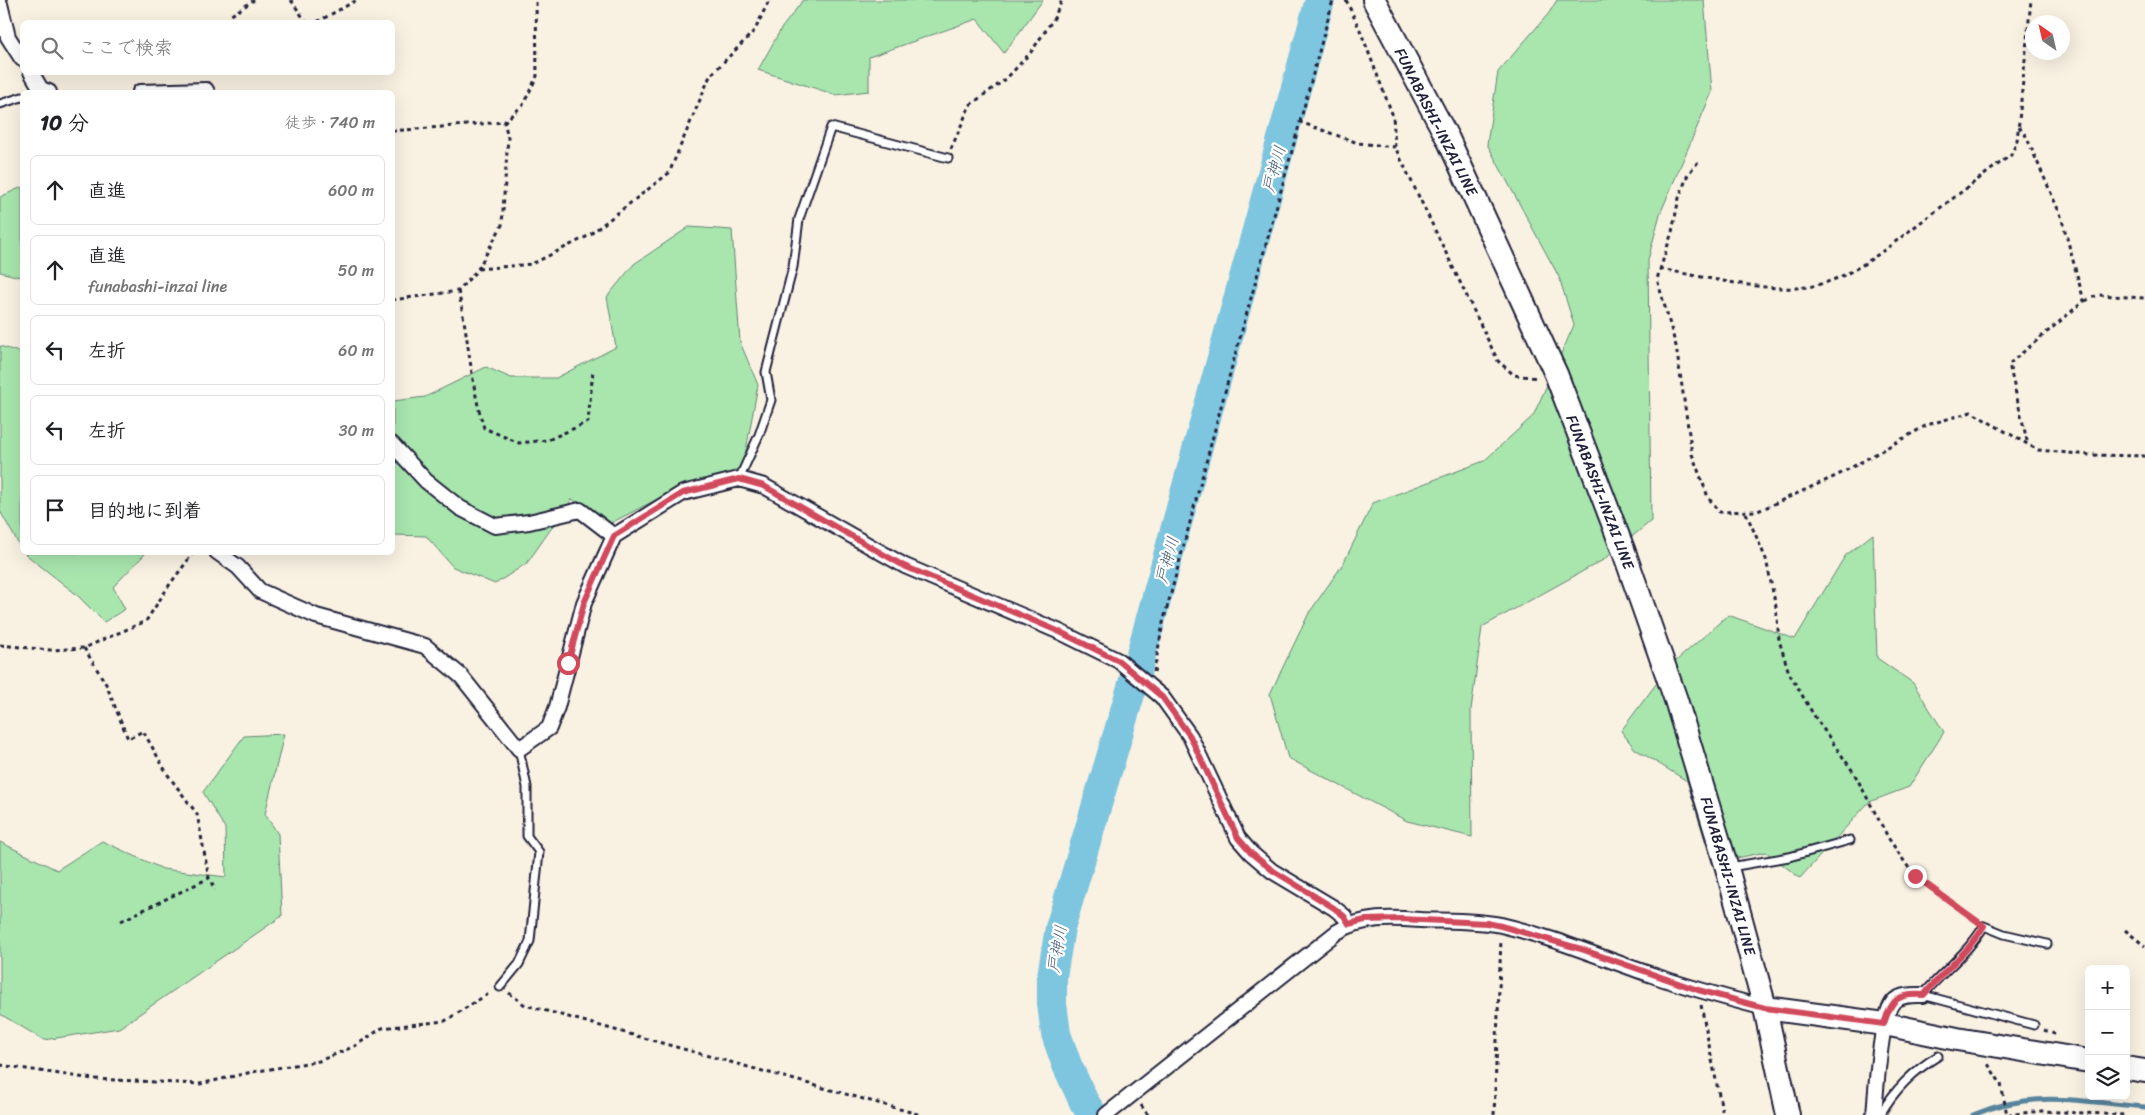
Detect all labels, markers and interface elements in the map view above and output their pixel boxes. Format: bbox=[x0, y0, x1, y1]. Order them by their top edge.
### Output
north arrow bbox=[2025, 15, 2070, 60]
search box bbox=[20, 20, 395, 75]
text: ここで検索 bbox=[78, 31, 173, 64]
icon: search bbox=[38, 34, 66, 62]
street label: FUNABASHI-INZAI LINE bbox=[1387, 43, 1486, 202]
text: 10 分 bbox=[40, 104, 89, 142]
text: 徒歩 · 740 m bbox=[285, 108, 375, 137]
water label: 戸神川 bbox=[1254, 142, 1294, 196]
text: 直進 bbox=[88, 174, 126, 207]
icon: ahead bbox=[41, 176, 69, 204]
text: 600 m bbox=[328, 176, 374, 205]
text: 直進 bbox=[88, 239, 126, 272]
icon: ahead bbox=[41, 256, 69, 284]
text: 50 m bbox=[338, 256, 374, 285]
text: funabashi-inzai line bbox=[88, 272, 227, 301]
text: 左折 bbox=[88, 334, 126, 367]
icon: left bbox=[41, 336, 69, 364]
text: 60 m bbox=[338, 336, 374, 365]
street label: FUNABASHI-INZAI LINE bbox=[1558, 411, 1642, 575]
text: 左折 bbox=[88, 414, 126, 447]
icon: left bbox=[41, 416, 69, 444]
text: 30 m bbox=[339, 416, 374, 445]
text: 目的地に到着 bbox=[88, 494, 202, 527]
icon: arrive bbox=[41, 496, 69, 524]
water label: 戸神川 bbox=[1147, 533, 1187, 587]
route start bbox=[557, 652, 580, 675]
street label: FUNABASHI-INZAI LINE bbox=[1693, 794, 1764, 960]
route end bbox=[1904, 865, 1927, 888]
water label: 戸神川 bbox=[1039, 923, 1075, 975]
map controls bbox=[2085, 965, 2130, 1100]
button: + bbox=[2085, 965, 2130, 1010]
button: − bbox=[2085, 1010, 2130, 1055]
button: layers bbox=[2085, 1055, 2130, 1100]

